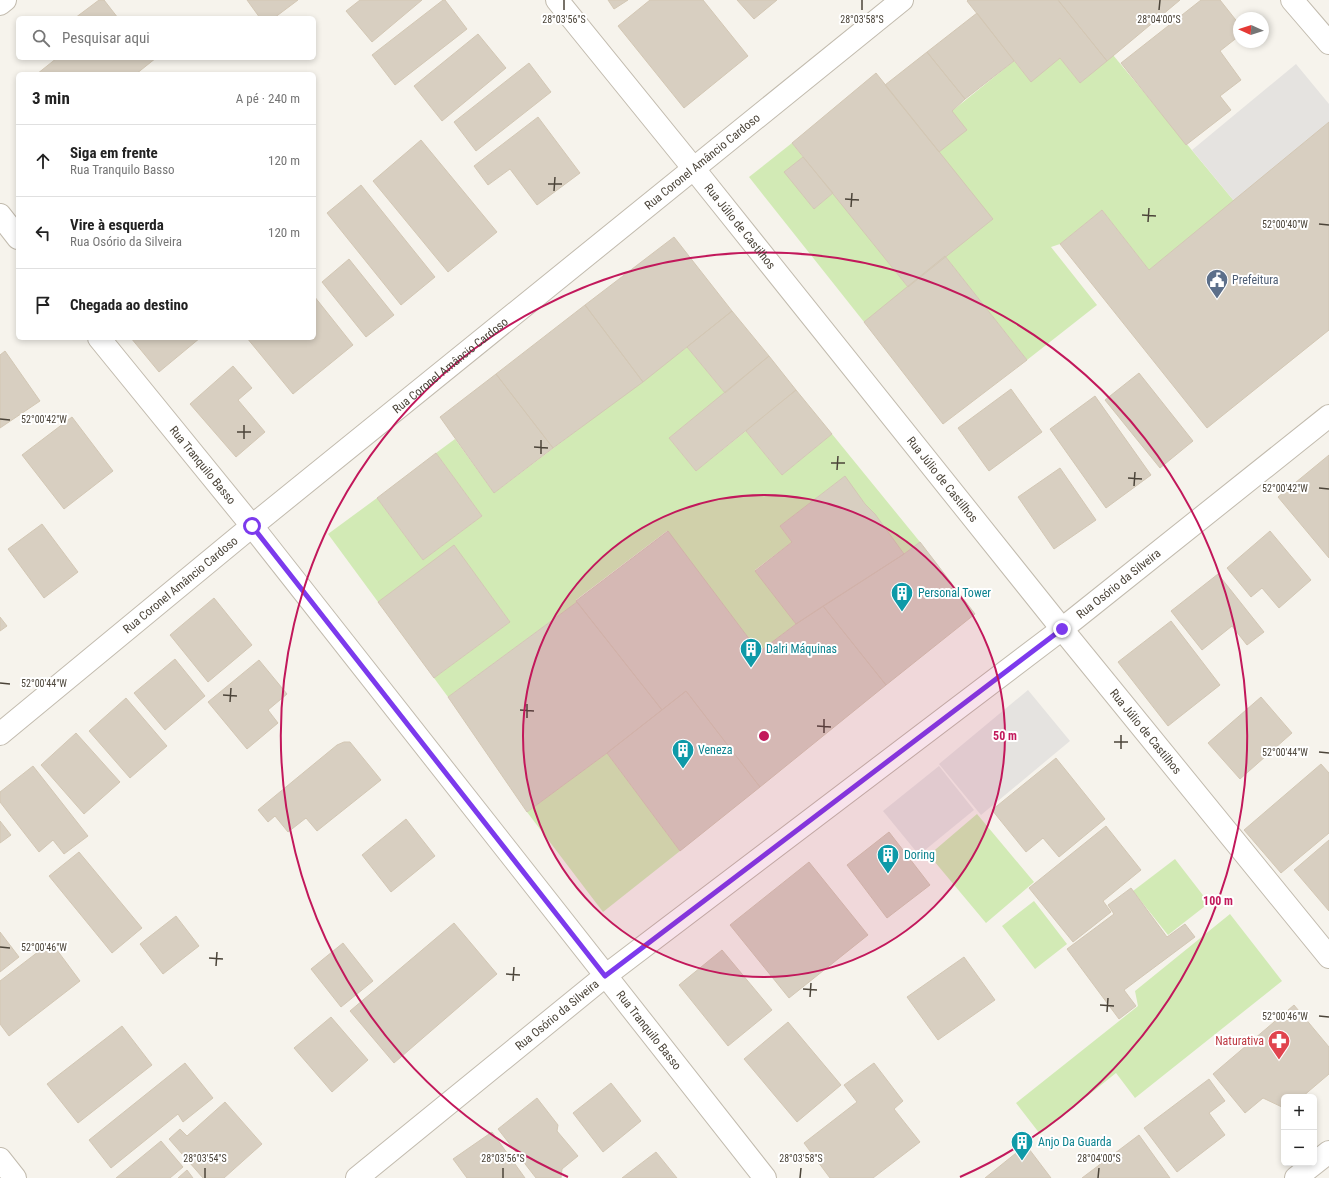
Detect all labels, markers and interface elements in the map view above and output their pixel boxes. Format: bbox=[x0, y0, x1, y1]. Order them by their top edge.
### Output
north arrow bbox=[1233, 12, 1269, 48]
text: 28°03'56"S bbox=[542, 14, 586, 25]
text: 28°03'58"S bbox=[840, 14, 884, 25]
text: 28°04'00"S bbox=[1137, 14, 1181, 25]
search box bbox=[16, 16, 316, 60]
icon: search bbox=[30, 27, 52, 49]
text: Pesquisar aqui bbox=[62, 29, 150, 47]
text: 3 min bbox=[32, 88, 70, 108]
text: A pé · 240 m bbox=[236, 91, 300, 106]
street label: Rua Coronel Amâncio Cardoso bbox=[642, 111, 763, 212]
text: Siga em frente bbox=[70, 144, 158, 162]
icon: ahead bbox=[32, 150, 54, 172]
text: 120 m bbox=[268, 153, 300, 168]
text: Rua Tranquilo Basso bbox=[70, 162, 175, 177]
street label: Rua Júlio de Castilhos bbox=[701, 181, 778, 272]
text: Vire à esquerda bbox=[70, 216, 164, 234]
text: 52°00'40"W bbox=[1262, 219, 1308, 230]
icon: left bbox=[32, 222, 54, 244]
text: 120 m bbox=[268, 225, 300, 240]
text: Rua Osório da Silveira bbox=[70, 234, 182, 249]
public building icon: Prefeitura bbox=[1204, 267, 1230, 300]
place label: Prefeitura bbox=[1232, 273, 1279, 287]
icon: arrive bbox=[32, 294, 54, 316]
text: Chegada ao destino bbox=[70, 296, 188, 314]
street label: Rua Coronel Amâncio Cardoso bbox=[390, 315, 511, 416]
text: 52°00'42"W bbox=[21, 414, 67, 425]
street label: Rua Tranquilo Basso bbox=[167, 423, 238, 507]
street label: Rua Júlio de Castilhos bbox=[904, 434, 981, 525]
text: 52°00'42"W bbox=[1262, 483, 1308, 494]
route start bbox=[243, 517, 261, 535]
street label: Rua Coronel Amâncio Cardoso bbox=[120, 534, 241, 636]
street label: Rua Osório da Silveira bbox=[1074, 546, 1164, 622]
building icon: Personal Tower bbox=[889, 580, 915, 613]
place label: Personal Tower bbox=[918, 586, 991, 600]
route end bbox=[1053, 620, 1071, 638]
building icon: Dalri Máquinas bbox=[738, 636, 764, 669]
place label: Dalri Máquinas bbox=[766, 642, 837, 656]
text: 52°00'44"W bbox=[21, 678, 67, 689]
street label: Rua Júlio de Castilhos bbox=[1107, 686, 1184, 777]
centre of rings bbox=[757, 729, 771, 743]
text: 50 m bbox=[993, 729, 1017, 743]
building icon: Veneza bbox=[670, 737, 696, 770]
place label: Veneza bbox=[698, 743, 733, 757]
text: 52°00'44"W bbox=[1262, 747, 1308, 758]
building icon: Doring bbox=[875, 842, 901, 875]
place label: Doring bbox=[904, 848, 935, 862]
text: 100 m bbox=[1203, 894, 1233, 908]
text: 52°00'46"W bbox=[21, 942, 67, 953]
street label: Rua Osório da Silveira bbox=[512, 977, 602, 1053]
street label: Rua Tranquilo Basso bbox=[613, 988, 684, 1073]
text: 52°00'46"W bbox=[1262, 1011, 1308, 1022]
pharmacy icon: Naturativa bbox=[1266, 1028, 1292, 1061]
place label: Naturativa bbox=[1215, 1034, 1264, 1048]
map controls bbox=[1281, 1094, 1317, 1166]
button: + bbox=[1281, 1094, 1317, 1130]
building icon: Anjo Da Guarda bbox=[1009, 1129, 1035, 1162]
button: − bbox=[1281, 1130, 1317, 1166]
place label: Anjo Da Guarda bbox=[1038, 1135, 1112, 1149]
text: 28°03'54"S bbox=[183, 1153, 227, 1164]
text: 28°03'56"S bbox=[481, 1153, 525, 1164]
text: 28°03'58"S bbox=[779, 1153, 823, 1164]
text: 28°04'00"S bbox=[1077, 1153, 1121, 1164]

